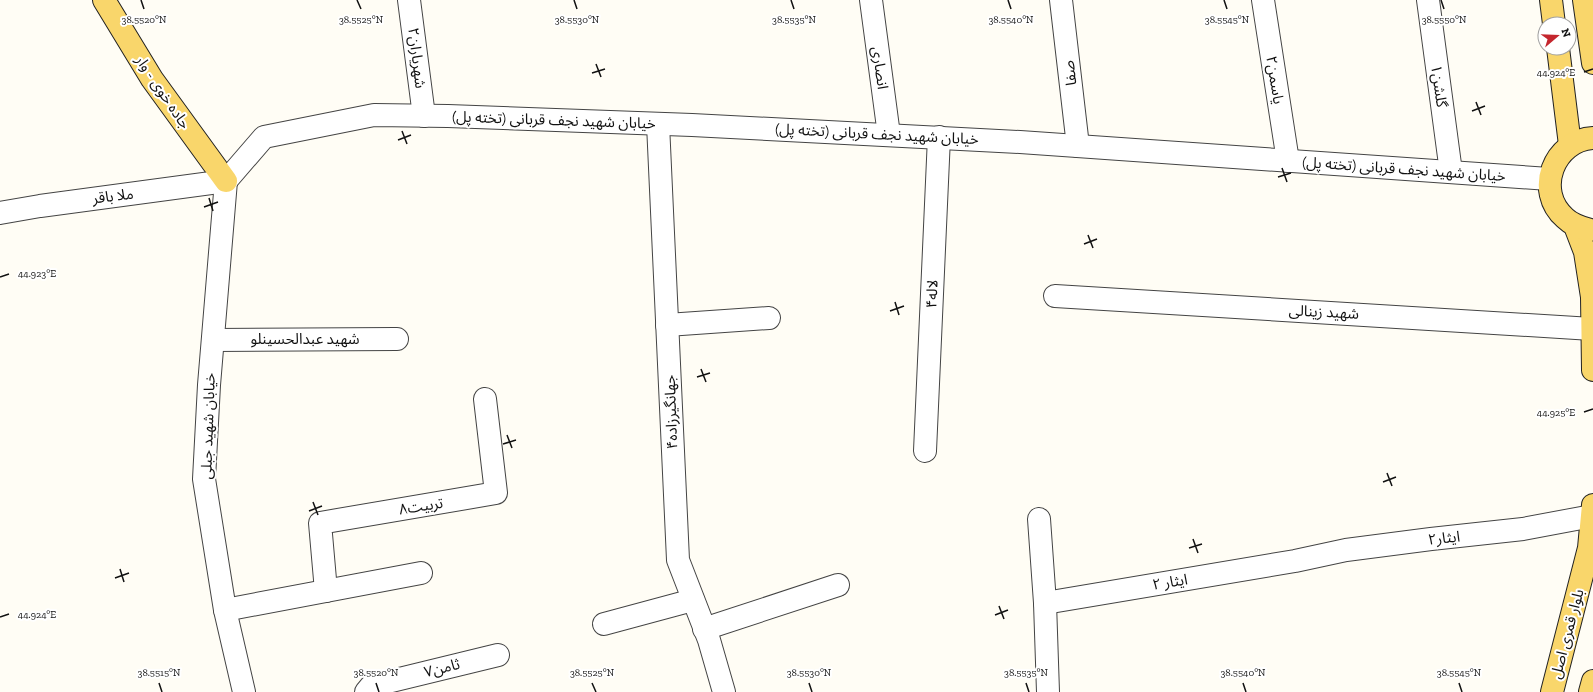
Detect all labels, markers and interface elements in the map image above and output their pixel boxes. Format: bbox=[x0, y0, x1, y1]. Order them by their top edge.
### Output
text: 38.5520°N bbox=[122, 14, 167, 26]
text: 38.5525°N bbox=[339, 14, 384, 26]
text: 38.5530°N bbox=[555, 14, 600, 26]
text: 38.5535°N bbox=[772, 14, 817, 26]
text: 38.5540°N bbox=[988, 14, 1034, 26]
text: 38.5545°N bbox=[1205, 14, 1250, 26]
text: 38.5550°N bbox=[1422, 14, 1467, 26]
north arrow bbox=[1537, 16, 1577, 56]
street label: شهریاران۲ bbox=[404, 26, 430, 90]
text: N bbox=[1558, 27, 1574, 40]
street label: انصاری bbox=[868, 45, 892, 91]
street label: جاده خوی - وار bbox=[131, 51, 194, 132]
street label: یاسمن۲ bbox=[1262, 54, 1288, 106]
street label: صفا bbox=[1060, 59, 1080, 87]
street label: گلشن۱ bbox=[1427, 63, 1451, 109]
text: 44.924°E bbox=[1537, 67, 1575, 79]
street label: خیابان شهید نجف قربانی (تخته پل) bbox=[452, 107, 656, 134]
street label: خیابان شهید نجف قربانی (تخته پل) bbox=[775, 120, 979, 149]
street label: خیابان شهید نجف قربانی (تخته پل) bbox=[1302, 153, 1506, 186]
street label: ملا باقر bbox=[90, 185, 135, 208]
text: 44.923°E bbox=[18, 268, 56, 280]
street label: لاله۴ bbox=[922, 279, 942, 309]
street label: شهید زینالی bbox=[1288, 301, 1360, 323]
street label: شهید عبدالحسینلو bbox=[250, 330, 360, 348]
street label: خیابان شهید جبلی bbox=[197, 372, 219, 480]
street label: جهانگیرزاده۴ bbox=[661, 374, 681, 450]
text: 44.925°E bbox=[1537, 407, 1575, 419]
street label: تربیت۸ bbox=[398, 494, 444, 518]
street label: ایثار۲ bbox=[1427, 527, 1461, 549]
street label: ایثار ۲ bbox=[1151, 570, 1189, 594]
street label: بلوار قمری اصل bbox=[1546, 587, 1588, 681]
text: 44.924°E bbox=[18, 609, 56, 621]
street label: ثامن۷ bbox=[422, 655, 462, 681]
text: 38.5515°N bbox=[138, 667, 181, 679]
text: 38.5520°N bbox=[354, 667, 399, 679]
text: 38.5525°N bbox=[570, 667, 615, 679]
text: 38.5530°N bbox=[787, 667, 832, 679]
text: 38.5535°N bbox=[1004, 667, 1049, 679]
text: 38.5540°N bbox=[1220, 667, 1266, 679]
text: 38.5545°N bbox=[1437, 667, 1482, 679]

